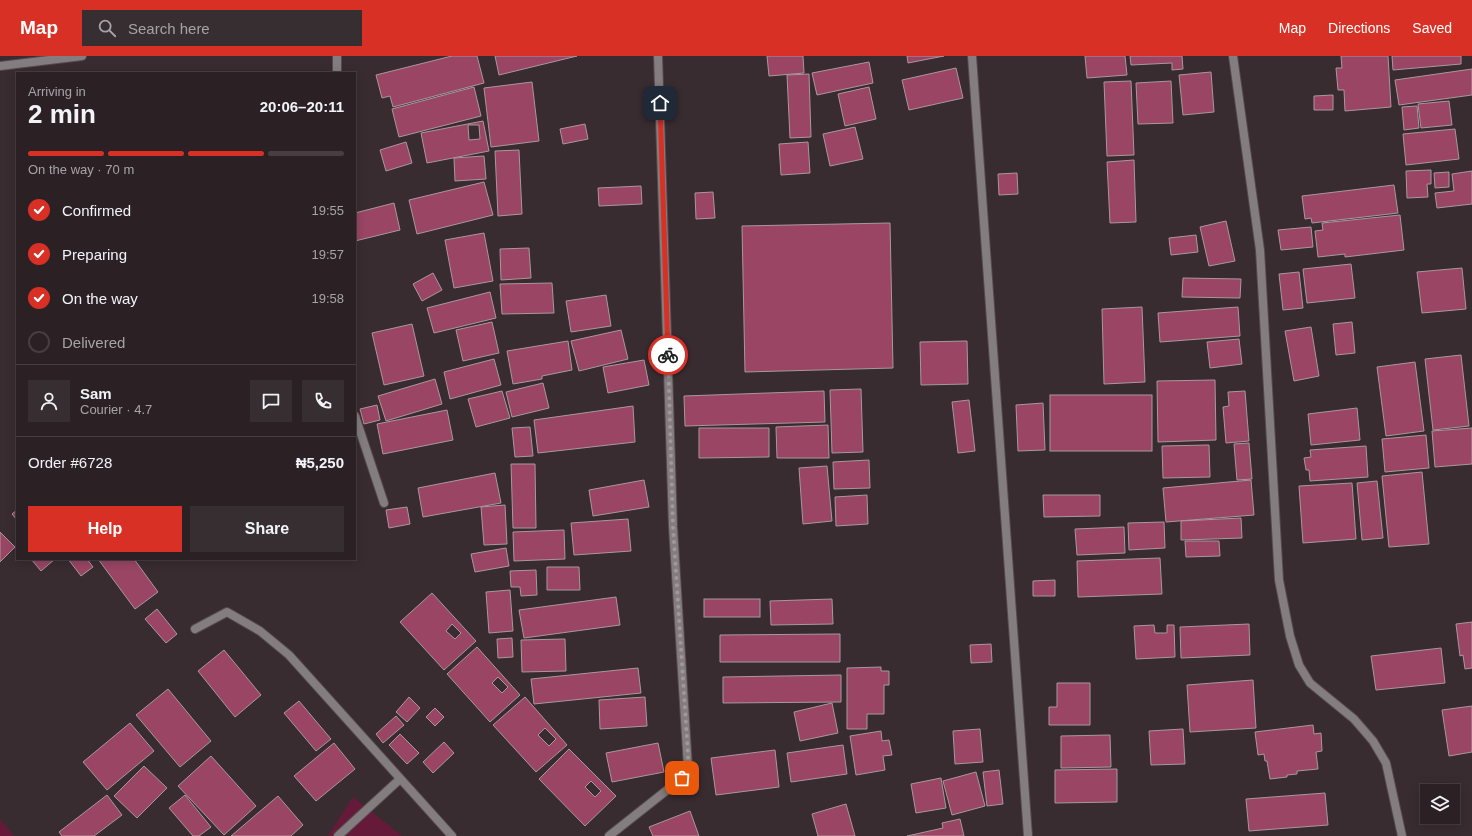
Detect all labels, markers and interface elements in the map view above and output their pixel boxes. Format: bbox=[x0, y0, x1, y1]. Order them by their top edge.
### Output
search box bbox=[82, 10, 362, 46]
text: Map bbox=[20, 17, 58, 38]
icon: search bbox=[96, 17, 118, 39]
text: Search here bbox=[128, 20, 210, 37]
text: Map bbox=[1279, 20, 1306, 36]
text: Directions bbox=[1328, 20, 1390, 36]
text: Saved bbox=[1412, 20, 1452, 36]
text: Arriving in bbox=[28, 84, 86, 99]
pin bbox=[643, 86, 677, 120]
icon: home bbox=[649, 92, 671, 114]
text: 20:06–20:11 bbox=[260, 98, 344, 115]
text: 2 min bbox=[28, 99, 96, 129]
text: On the way · 70 m bbox=[28, 162, 134, 177]
icon: check bbox=[28, 199, 50, 221]
text: Confirmed bbox=[62, 202, 131, 219]
text: 19:55 bbox=[311, 203, 344, 218]
icon: check bbox=[28, 243, 50, 265]
text: Preparing bbox=[62, 246, 127, 263]
text: 19:57 bbox=[311, 247, 344, 262]
icon: check bbox=[28, 287, 50, 309]
text: On the way bbox=[62, 290, 138, 307]
text: 19:58 bbox=[311, 291, 344, 306]
text: Delivered bbox=[62, 334, 125, 351]
courier bbox=[648, 335, 688, 375]
icon: bike bbox=[657, 344, 679, 366]
button: person bbox=[28, 380, 70, 422]
button: chat bbox=[250, 380, 292, 422]
button: phone bbox=[302, 380, 344, 422]
text: Sam bbox=[80, 385, 112, 402]
text: Courier · 4.7 bbox=[80, 402, 152, 417]
text: Order #6728 bbox=[28, 454, 112, 471]
text: ₦5,250 bbox=[296, 454, 344, 471]
button: Help bbox=[28, 506, 182, 552]
button: Share bbox=[190, 506, 344, 552]
pin bbox=[665, 761, 699, 795]
icon: bag bbox=[671, 767, 693, 789]
map controls bbox=[1420, 784, 1460, 824]
button: layers bbox=[1420, 784, 1460, 824]

